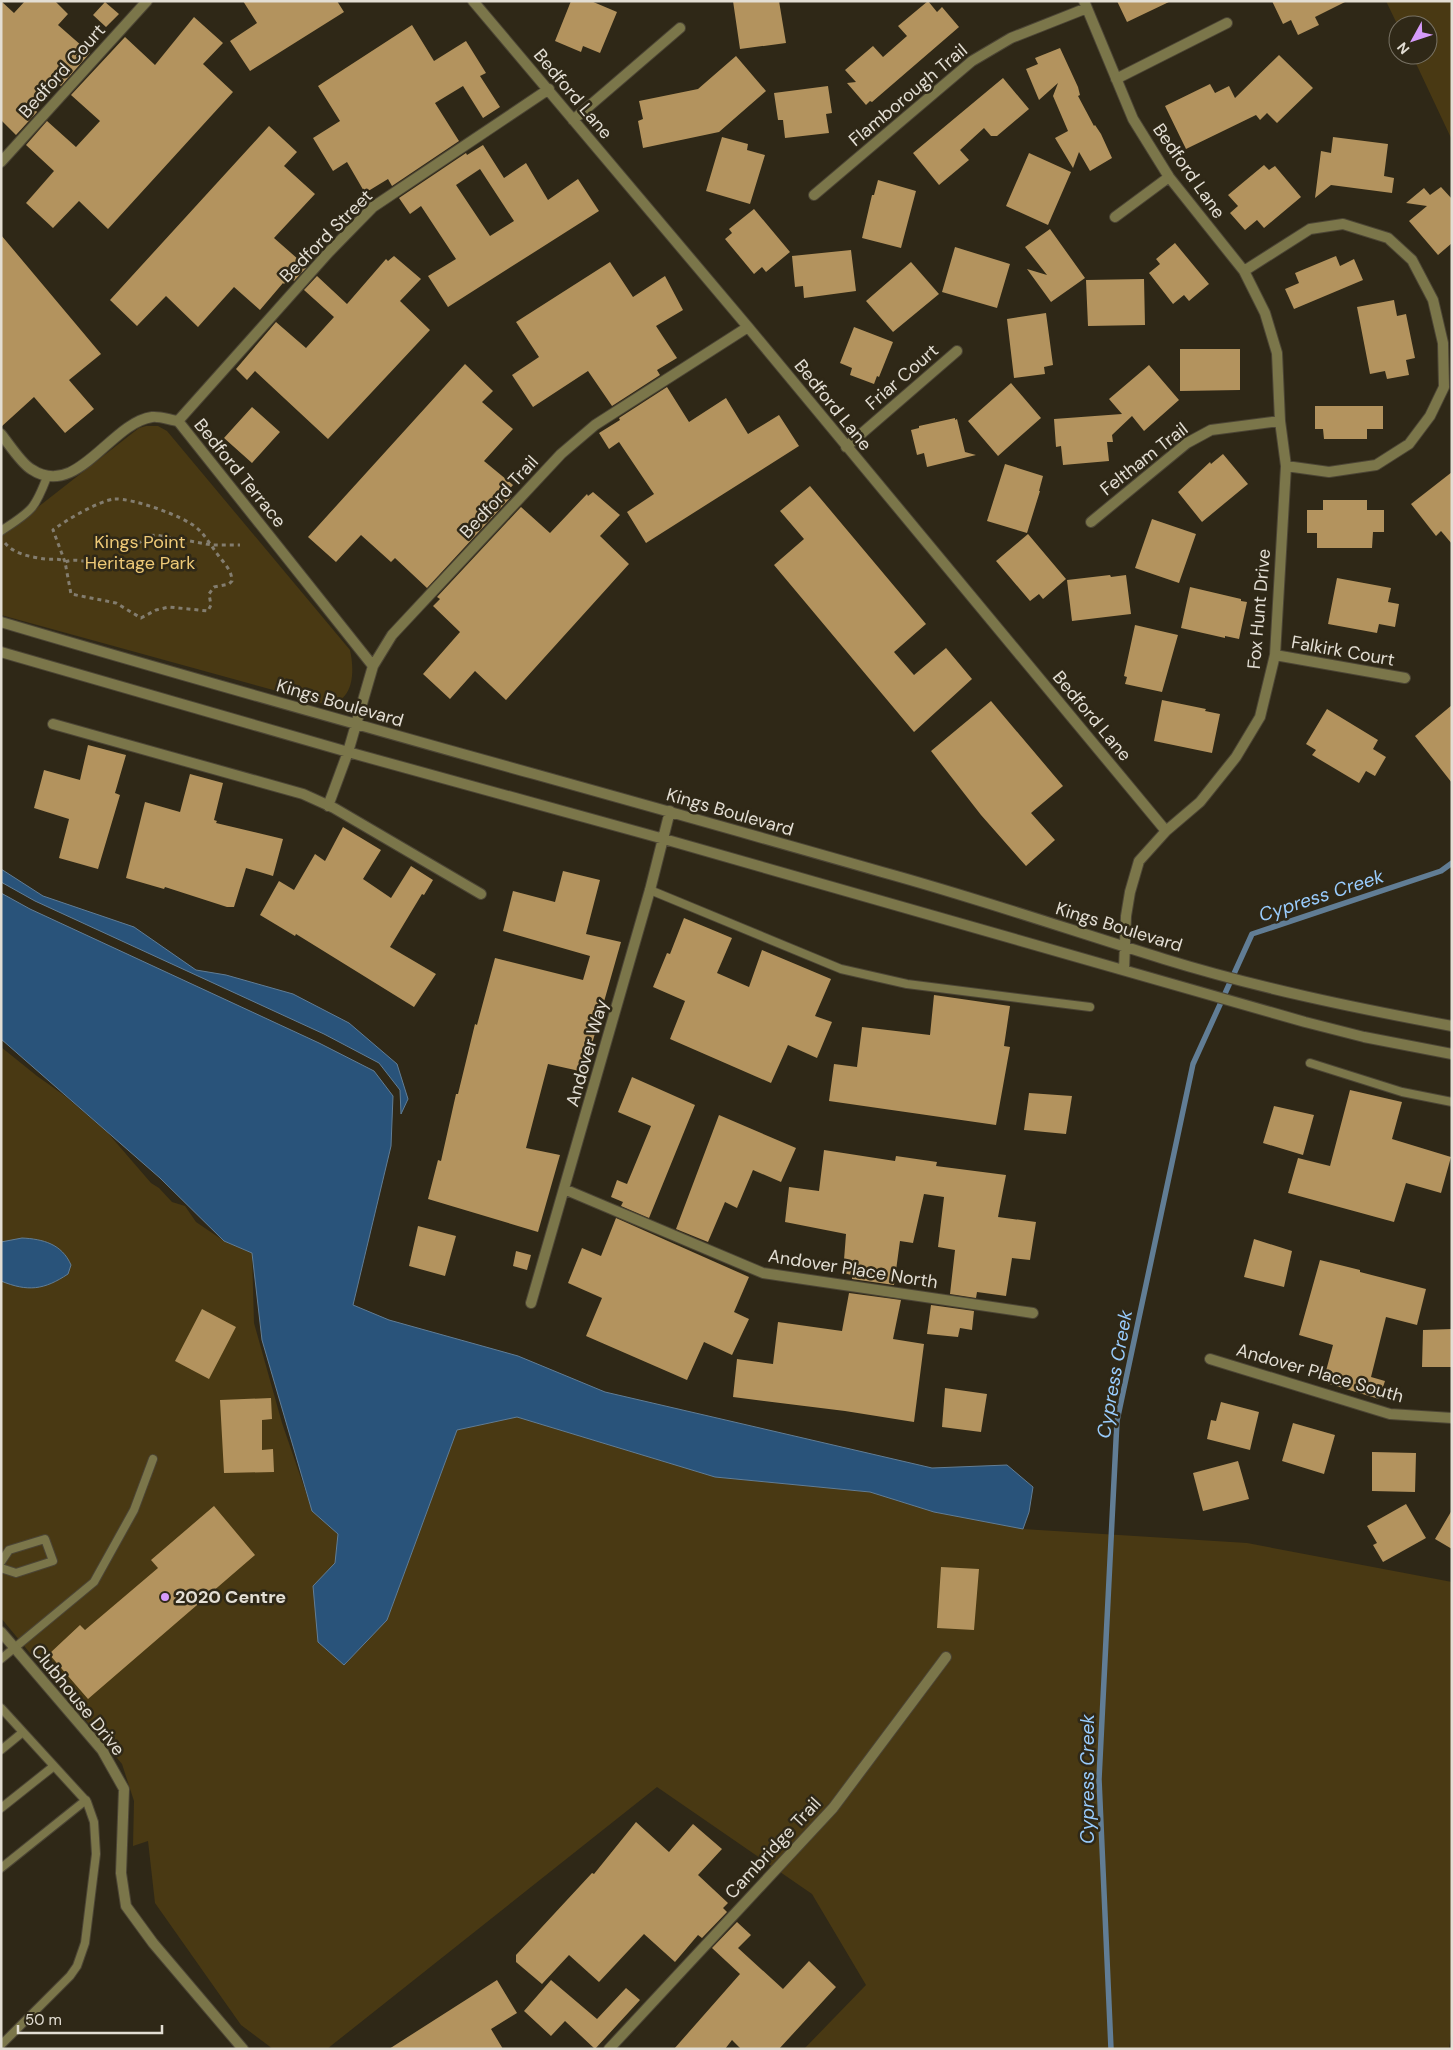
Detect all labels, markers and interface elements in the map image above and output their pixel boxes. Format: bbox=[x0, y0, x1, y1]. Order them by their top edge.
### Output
north arrow bbox=[1388, 15, 1438, 65]
street label: Bedford Court bbox=[13, 19, 111, 123]
street label: Flamborough Trail bbox=[844, 38, 972, 152]
text: N bbox=[1393, 39, 1413, 58]
street label: Bedford Lane bbox=[528, 44, 618, 144]
street label: Bedford Lane bbox=[1147, 119, 1231, 223]
street label: Bedford Street bbox=[274, 184, 378, 288]
street label: Friar Court bbox=[860, 339, 944, 415]
street label: Bedford Lane bbox=[789, 354, 877, 456]
street label: Bedford Terrace bbox=[189, 414, 291, 532]
street label: Feltham Trail bbox=[1095, 417, 1193, 501]
street label: Bedford Trail bbox=[454, 450, 544, 544]
park label: Kings Point Heritage Park bbox=[85, 530, 195, 575]
street label: Fox Hunt Drive bbox=[1242, 548, 1276, 670]
street label: Falkirk Court bbox=[1290, 630, 1396, 672]
street label: Bedford Lane bbox=[1047, 666, 1137, 766]
street label: Kings Boulevard bbox=[274, 673, 406, 733]
street label: Kings Boulevard bbox=[664, 782, 796, 842]
water label: Cypress Creek bbox=[1255, 863, 1387, 927]
street label: Kings Boulevard bbox=[1053, 896, 1185, 958]
street label: Andover Way bbox=[560, 997, 614, 1109]
street label: Andover Place North bbox=[767, 1244, 939, 1294]
water label: Cypress Creek bbox=[1091, 1308, 1138, 1440]
street label: Andover Place South bbox=[1234, 1338, 1406, 1408]
place label: 2020 Centre bbox=[175, 1585, 286, 1609]
marker: 2020 Centre bbox=[159, 1591, 171, 1603]
street label: Clubhouse Drive bbox=[26, 1639, 130, 1761]
water label: Cypress Creek bbox=[1075, 1714, 1100, 1844]
street label: Cambridge Trail bbox=[720, 1792, 826, 1904]
scale bar bbox=[18, 2002, 161, 2034]
text: 50 m bbox=[25, 2010, 62, 2030]

